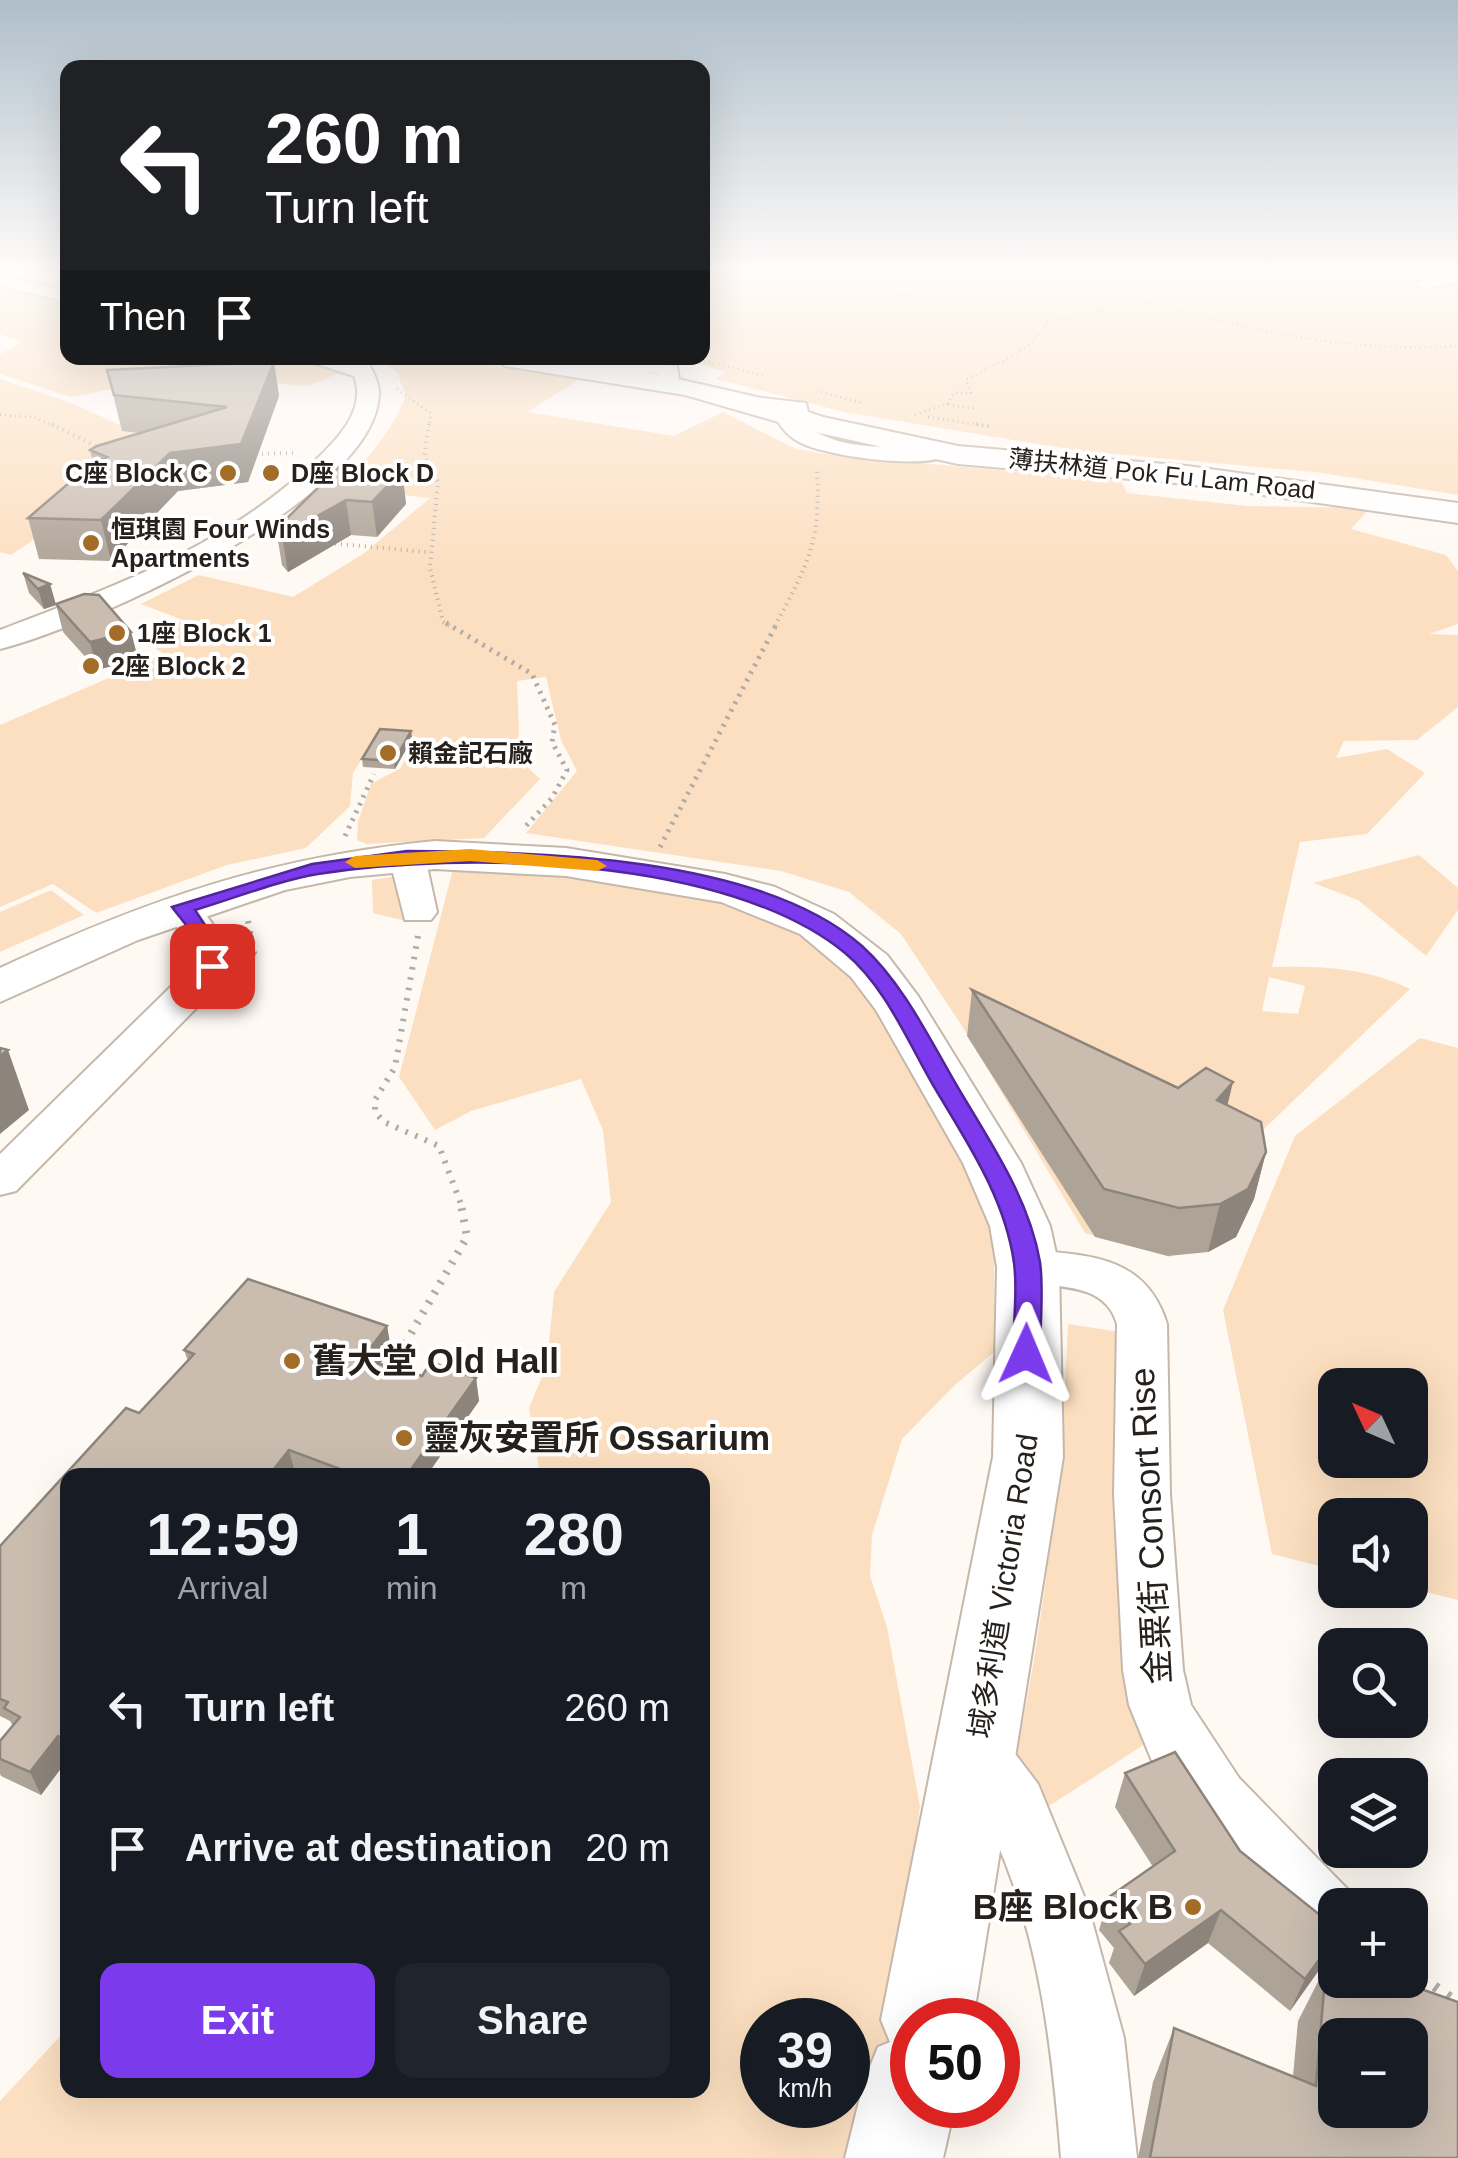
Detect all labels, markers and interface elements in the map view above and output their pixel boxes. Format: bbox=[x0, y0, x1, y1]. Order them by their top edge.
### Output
icon: left bbox=[100, 100, 230, 230]
text: 260 m bbox=[265, 100, 463, 178]
text: Turn left bbox=[265, 182, 428, 233]
icon: arrive bbox=[207, 290, 262, 345]
text: Then bbox=[100, 296, 187, 338]
street label: 薄扶林道 Pok Fu Lam Road bbox=[1007, 444, 1317, 504]
place label: C座 Block C bbox=[65, 459, 208, 487]
place label: D座 Block D bbox=[291, 459, 434, 487]
marker: C座 Block C bbox=[217, 462, 239, 484]
marker: D座 Block D bbox=[260, 462, 282, 484]
place label: 恒琪園 Four Winds Apartments bbox=[111, 515, 330, 572]
marker: 恒琪園 Four Winds Apartments bbox=[80, 532, 102, 554]
place label: 1座 Block 1 bbox=[137, 619, 272, 647]
marker: 1座 Block 1 bbox=[106, 622, 128, 644]
place label: 2座 Block 2 bbox=[111, 652, 246, 680]
marker: 2座 Block 2 bbox=[80, 655, 102, 677]
place label: 賴金記石廠 bbox=[408, 739, 533, 767]
marker: 賴金記石廠 bbox=[377, 742, 399, 764]
pin bbox=[170, 924, 255, 1009]
icon: arrive bbox=[185, 939, 240, 994]
position arrow bbox=[974, 1302, 1078, 1406]
place label: 舊大堂 Old Hall bbox=[312, 1341, 559, 1380]
marker: 舊大堂 Old Hall bbox=[281, 1350, 303, 1372]
street label: 金粟街 Consort Rise bbox=[1122, 1367, 1177, 1685]
north arrow bbox=[1318, 1368, 1428, 1478]
map controls bbox=[1318, 1368, 1428, 2128]
place label: 靈灰安置所 Ossarium bbox=[424, 1418, 770, 1457]
marker: 靈灰安置所 Ossarium bbox=[393, 1427, 415, 1449]
street label: 域多利道 Victoria Road bbox=[963, 1431, 1044, 1741]
button: sound bbox=[1318, 1498, 1428, 1608]
text: 12:59 bbox=[146, 1501, 300, 1568]
text: 1 bbox=[395, 1501, 428, 1568]
text: 280 bbox=[524, 1501, 624, 1568]
text: Arrival bbox=[178, 1570, 268, 1606]
text: min bbox=[386, 1570, 437, 1606]
text: m bbox=[560, 1570, 587, 1606]
button: search bbox=[1318, 1628, 1428, 1738]
icon: left bbox=[100, 1681, 155, 1736]
text: Turn left bbox=[185, 1687, 334, 1729]
text: 260 m bbox=[564, 1687, 670, 1729]
button: layers bbox=[1318, 1758, 1428, 1868]
icon: arrive bbox=[100, 1821, 155, 1876]
text: Arrive at destination bbox=[185, 1827, 552, 1869]
text: 20 m bbox=[586, 1827, 670, 1869]
place label: B座 Block B bbox=[973, 1887, 1173, 1926]
button: + bbox=[1318, 1888, 1428, 1998]
marker: B座 Block B bbox=[1182, 1896, 1204, 1918]
button: Exit bbox=[100, 1963, 375, 2078]
button: Share bbox=[395, 1963, 670, 2078]
speed limit sign: 50 bbox=[890, 1998, 1020, 2128]
button: − bbox=[1318, 2018, 1428, 2128]
text: 39 bbox=[777, 2023, 833, 2079]
text: km/h bbox=[778, 2074, 832, 2102]

